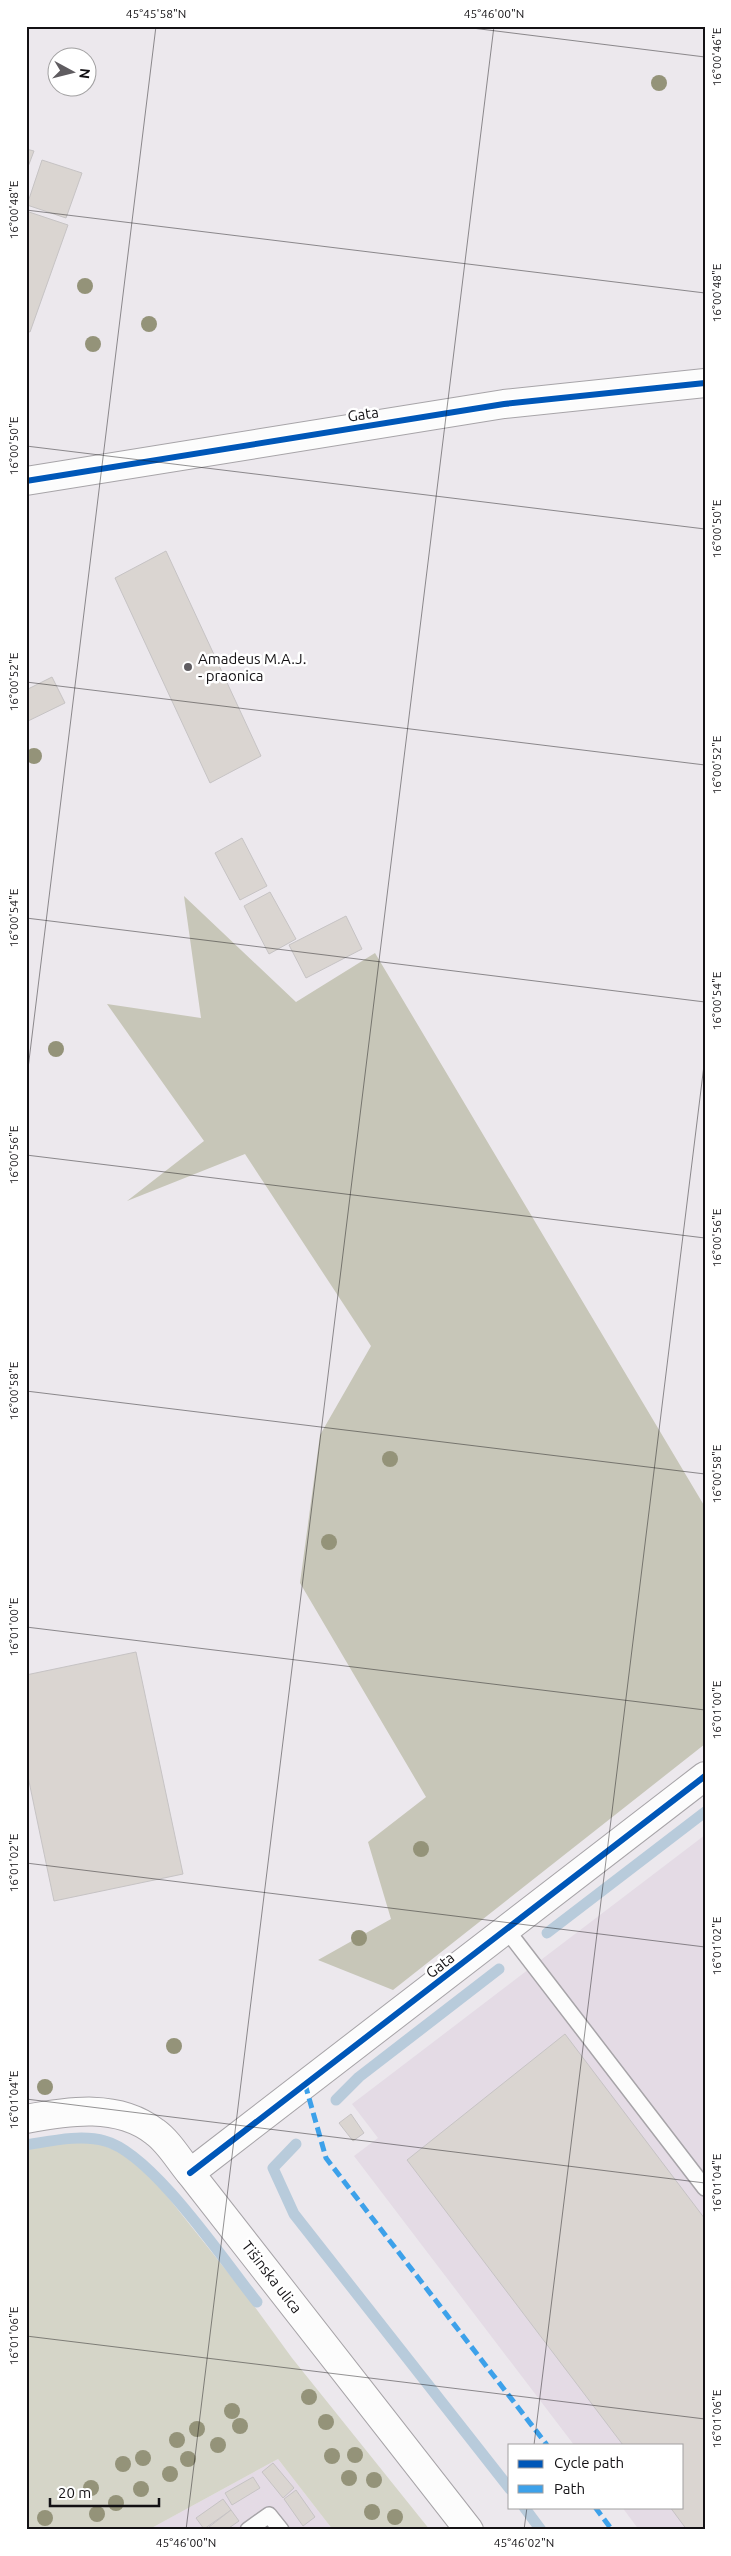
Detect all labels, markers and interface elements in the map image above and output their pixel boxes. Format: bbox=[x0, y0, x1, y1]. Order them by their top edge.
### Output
text: 45°45'58"N bbox=[126, 7, 186, 20]
text: 45°46'00"N bbox=[464, 7, 524, 20]
text: 16°00'46"E bbox=[710, 27, 723, 86]
north arrow bbox=[48, 48, 98, 98]
text: N bbox=[76, 67, 93, 80]
text: 16°00'48"E bbox=[7, 180, 20, 239]
text: 16°00'48"E bbox=[710, 263, 723, 322]
street label: Gata bbox=[346, 403, 380, 425]
text: 16°00'50"E bbox=[7, 416, 20, 475]
text: 16°00'50"E bbox=[710, 499, 723, 558]
place label: Amadeus M.A.J. - praonica bbox=[198, 650, 306, 684]
text: 16°00'52"E bbox=[7, 652, 20, 711]
marker: Amadeus M.A.J. - praonica bbox=[182, 661, 194, 673]
text: 16°00'52"E bbox=[710, 735, 723, 794]
text: 16°00'54"E bbox=[7, 888, 20, 947]
text: 16°00'54"E bbox=[710, 971, 723, 1030]
text: 16°00'56"E bbox=[7, 1125, 20, 1184]
text: 16°00'56"E bbox=[710, 1208, 723, 1267]
text: 16°00'58"E bbox=[7, 1361, 20, 1420]
text: 16°00'58"E bbox=[710, 1444, 723, 1503]
text: 16°01'00"E bbox=[7, 1597, 20, 1656]
text: 16°01'00"E bbox=[710, 1680, 723, 1739]
text: 16°01'02"E bbox=[7, 1833, 20, 1892]
text: 16°01'02"E bbox=[710, 1916, 723, 1975]
street label: Gata bbox=[422, 1949, 458, 1981]
text: 16°01'04"E bbox=[7, 2070, 20, 2129]
text: 16°01'04"E bbox=[710, 2153, 723, 2212]
street label: Tišinska ulica bbox=[239, 2237, 305, 2317]
text: 16°01'06"E bbox=[7, 2306, 20, 2365]
text: 16°01'06"E bbox=[710, 2389, 723, 2448]
legend bbox=[508, 2444, 684, 2508]
text: Cycle path bbox=[554, 2454, 624, 2471]
scale bar bbox=[50, 2476, 159, 2508]
text: Path bbox=[554, 2480, 585, 2497]
text: 20 m bbox=[58, 2484, 91, 2501]
text: 45°46'00"N bbox=[156, 2536, 216, 2549]
text: 45°46'02"N bbox=[494, 2536, 554, 2549]

